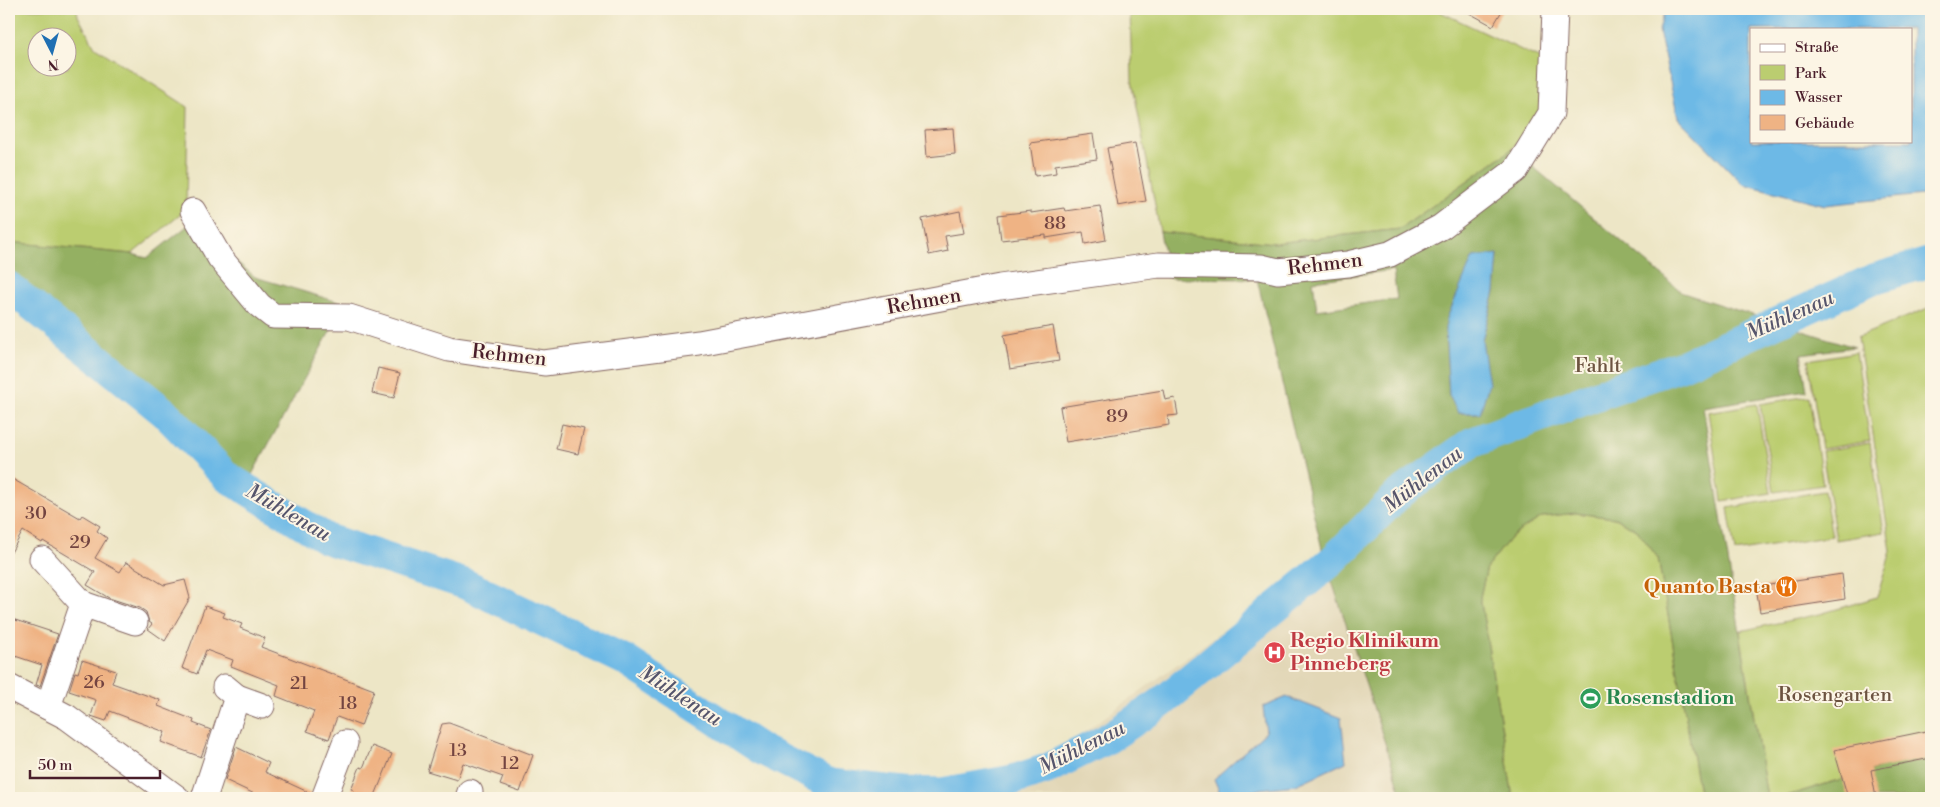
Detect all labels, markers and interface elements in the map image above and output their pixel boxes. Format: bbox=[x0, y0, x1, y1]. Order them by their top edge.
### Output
north arrow bbox=[28, 28, 78, 78]
legend bbox=[1750, 28, 1912, 142]
text: Straße bbox=[1795, 38, 1839, 57]
text: N bbox=[47, 54, 60, 73]
text: Park bbox=[1795, 64, 1827, 83]
text: Wasser bbox=[1794, 88, 1843, 107]
text: Gebäude bbox=[1795, 114, 1854, 133]
house number: 88 bbox=[1044, 212, 1066, 235]
street label: Rehmen bbox=[1286, 248, 1364, 282]
street label: Rehmen bbox=[885, 283, 963, 321]
water label: Mühlenau bbox=[1742, 285, 1838, 347]
street label: Rehmen bbox=[470, 340, 548, 372]
park label: Fahlt bbox=[1575, 354, 1621, 379]
house number: 89 bbox=[1106, 405, 1128, 428]
water label: Mühlenau bbox=[1378, 441, 1468, 519]
water label: Mühlenau bbox=[241, 478, 335, 548]
house number: 30 bbox=[25, 502, 47, 525]
house number: 29 bbox=[69, 531, 91, 554]
place label: Quanto Basta bbox=[1644, 575, 1771, 600]
restaurant icon: Quanto Basta bbox=[1775, 575, 1799, 599]
place label: Regio Klinikum Pinneberg bbox=[1290, 629, 1439, 677]
hospital icon: Regio Klinikum Pinneberg bbox=[1262, 641, 1286, 665]
water label: Mühlenau bbox=[633, 659, 727, 733]
house number: 26 bbox=[83, 671, 105, 694]
house number: 21 bbox=[290, 672, 308, 695]
park label: Rosengarten bbox=[1778, 683, 1892, 708]
sports icon: Rosenstadion bbox=[1578, 686, 1602, 710]
place label: Rosenstadion bbox=[1606, 686, 1735, 711]
house number: 18 bbox=[339, 692, 357, 715]
water label: Mühlenau bbox=[1034, 715, 1130, 781]
house number: 13 bbox=[449, 739, 467, 762]
scale bar bbox=[30, 747, 160, 779]
house number: 12 bbox=[501, 752, 519, 775]
text: 50 m bbox=[38, 756, 72, 775]

